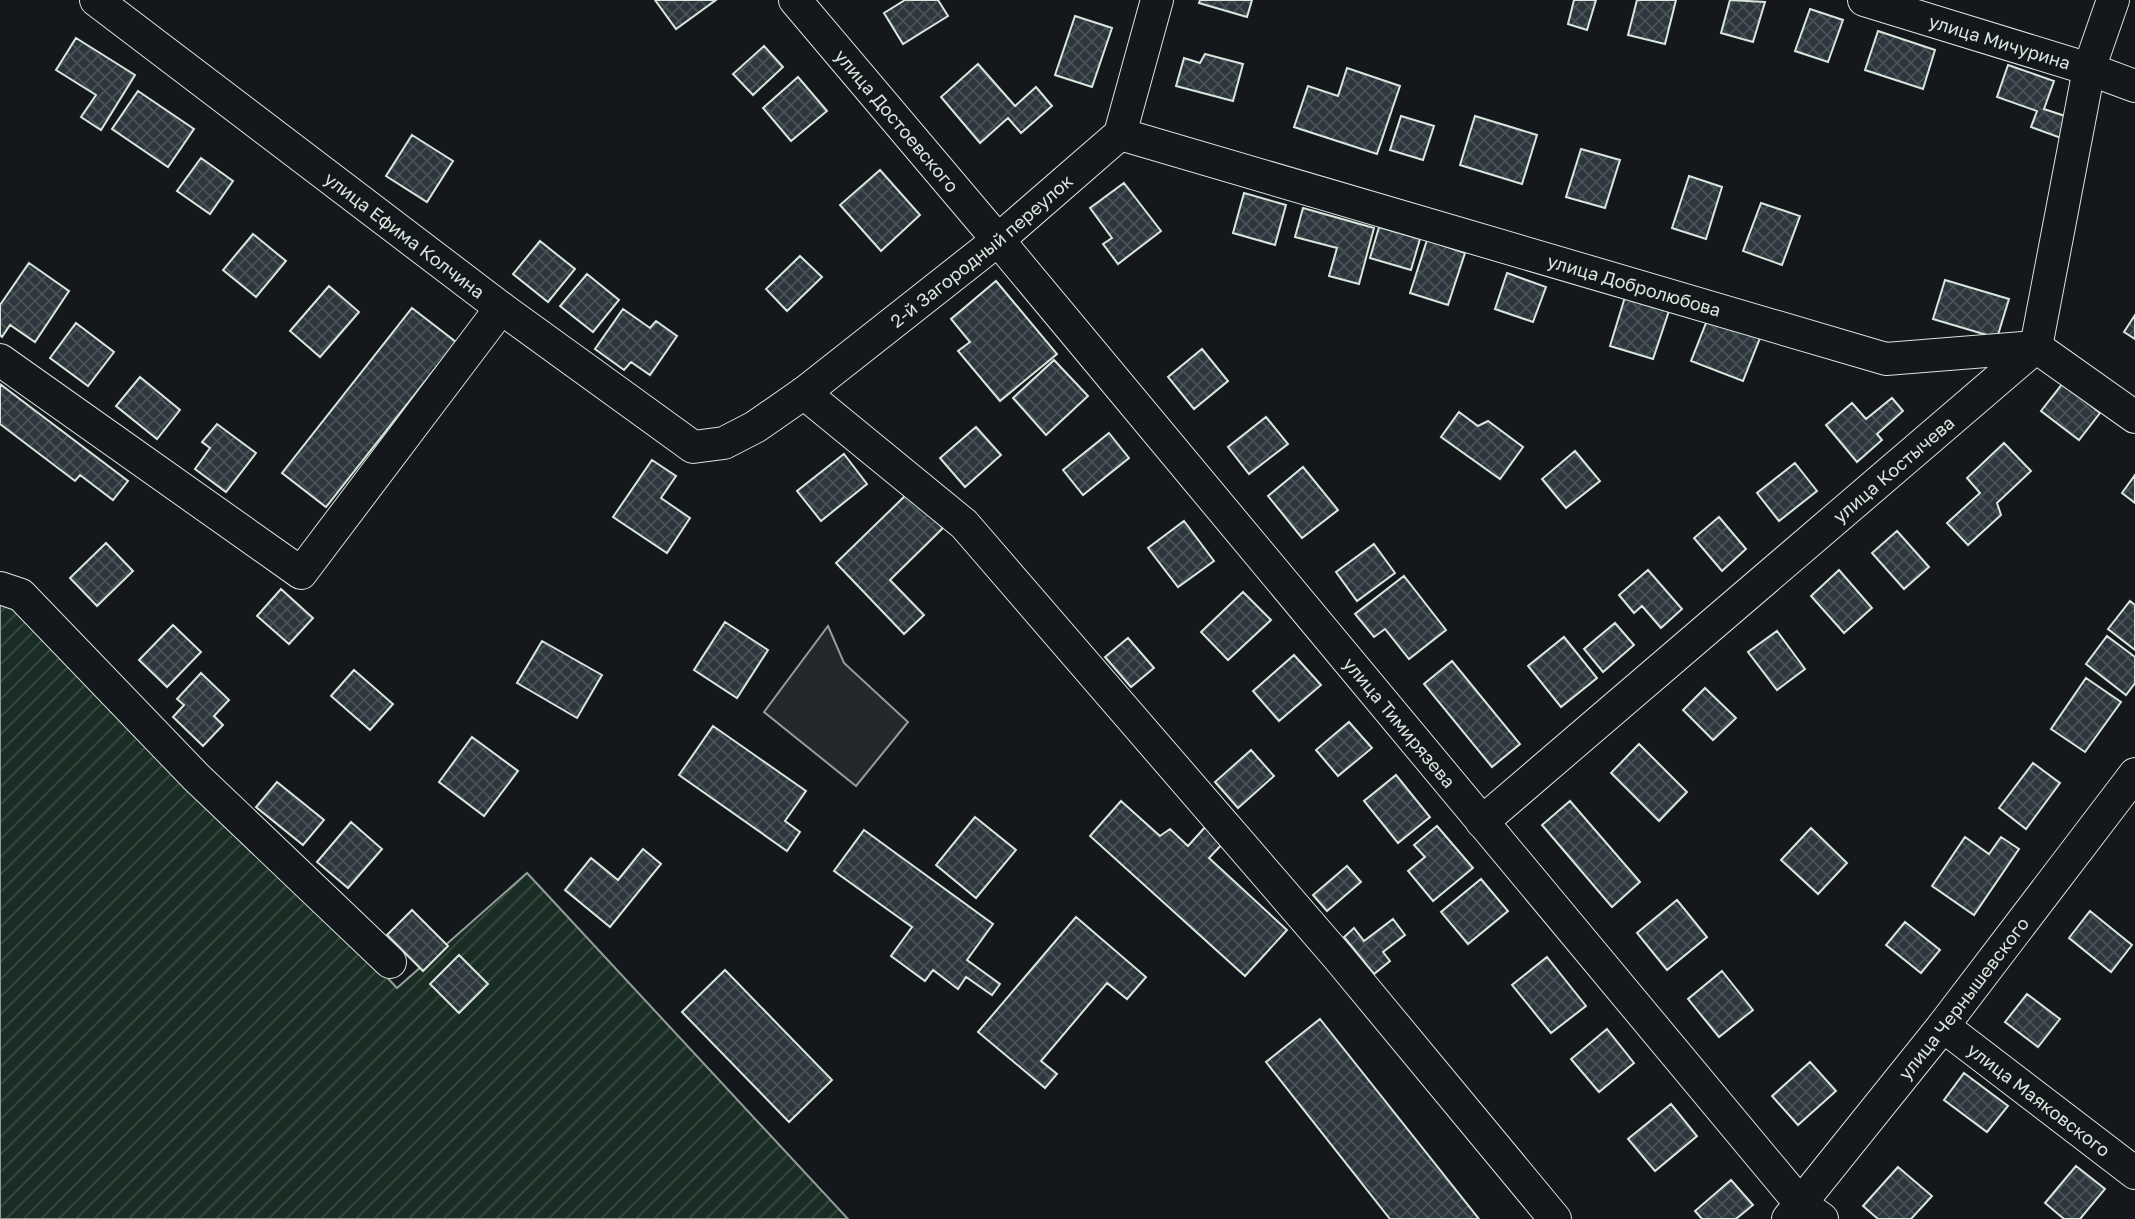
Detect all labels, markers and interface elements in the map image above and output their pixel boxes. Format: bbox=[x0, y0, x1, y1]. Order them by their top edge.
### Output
street label: улица Мичурина bbox=[1926, 10, 2073, 74]
street label: улица Достоевского bbox=[830, 45, 964, 197]
street label: улица Ефима Колчина bbox=[320, 167, 489, 303]
street label: 2-й Загородный переулок bbox=[886, 169, 1077, 332]
street label: улица Добролюбова bbox=[1545, 249, 1724, 321]
street label: улица Костычева bbox=[1828, 411, 1959, 527]
street label: улица Тимирязева bbox=[1339, 653, 1460, 792]
street label: улица Чернышевского bbox=[1893, 912, 2033, 1084]
street label: улица Маяковского bbox=[1963, 1038, 2115, 1161]

